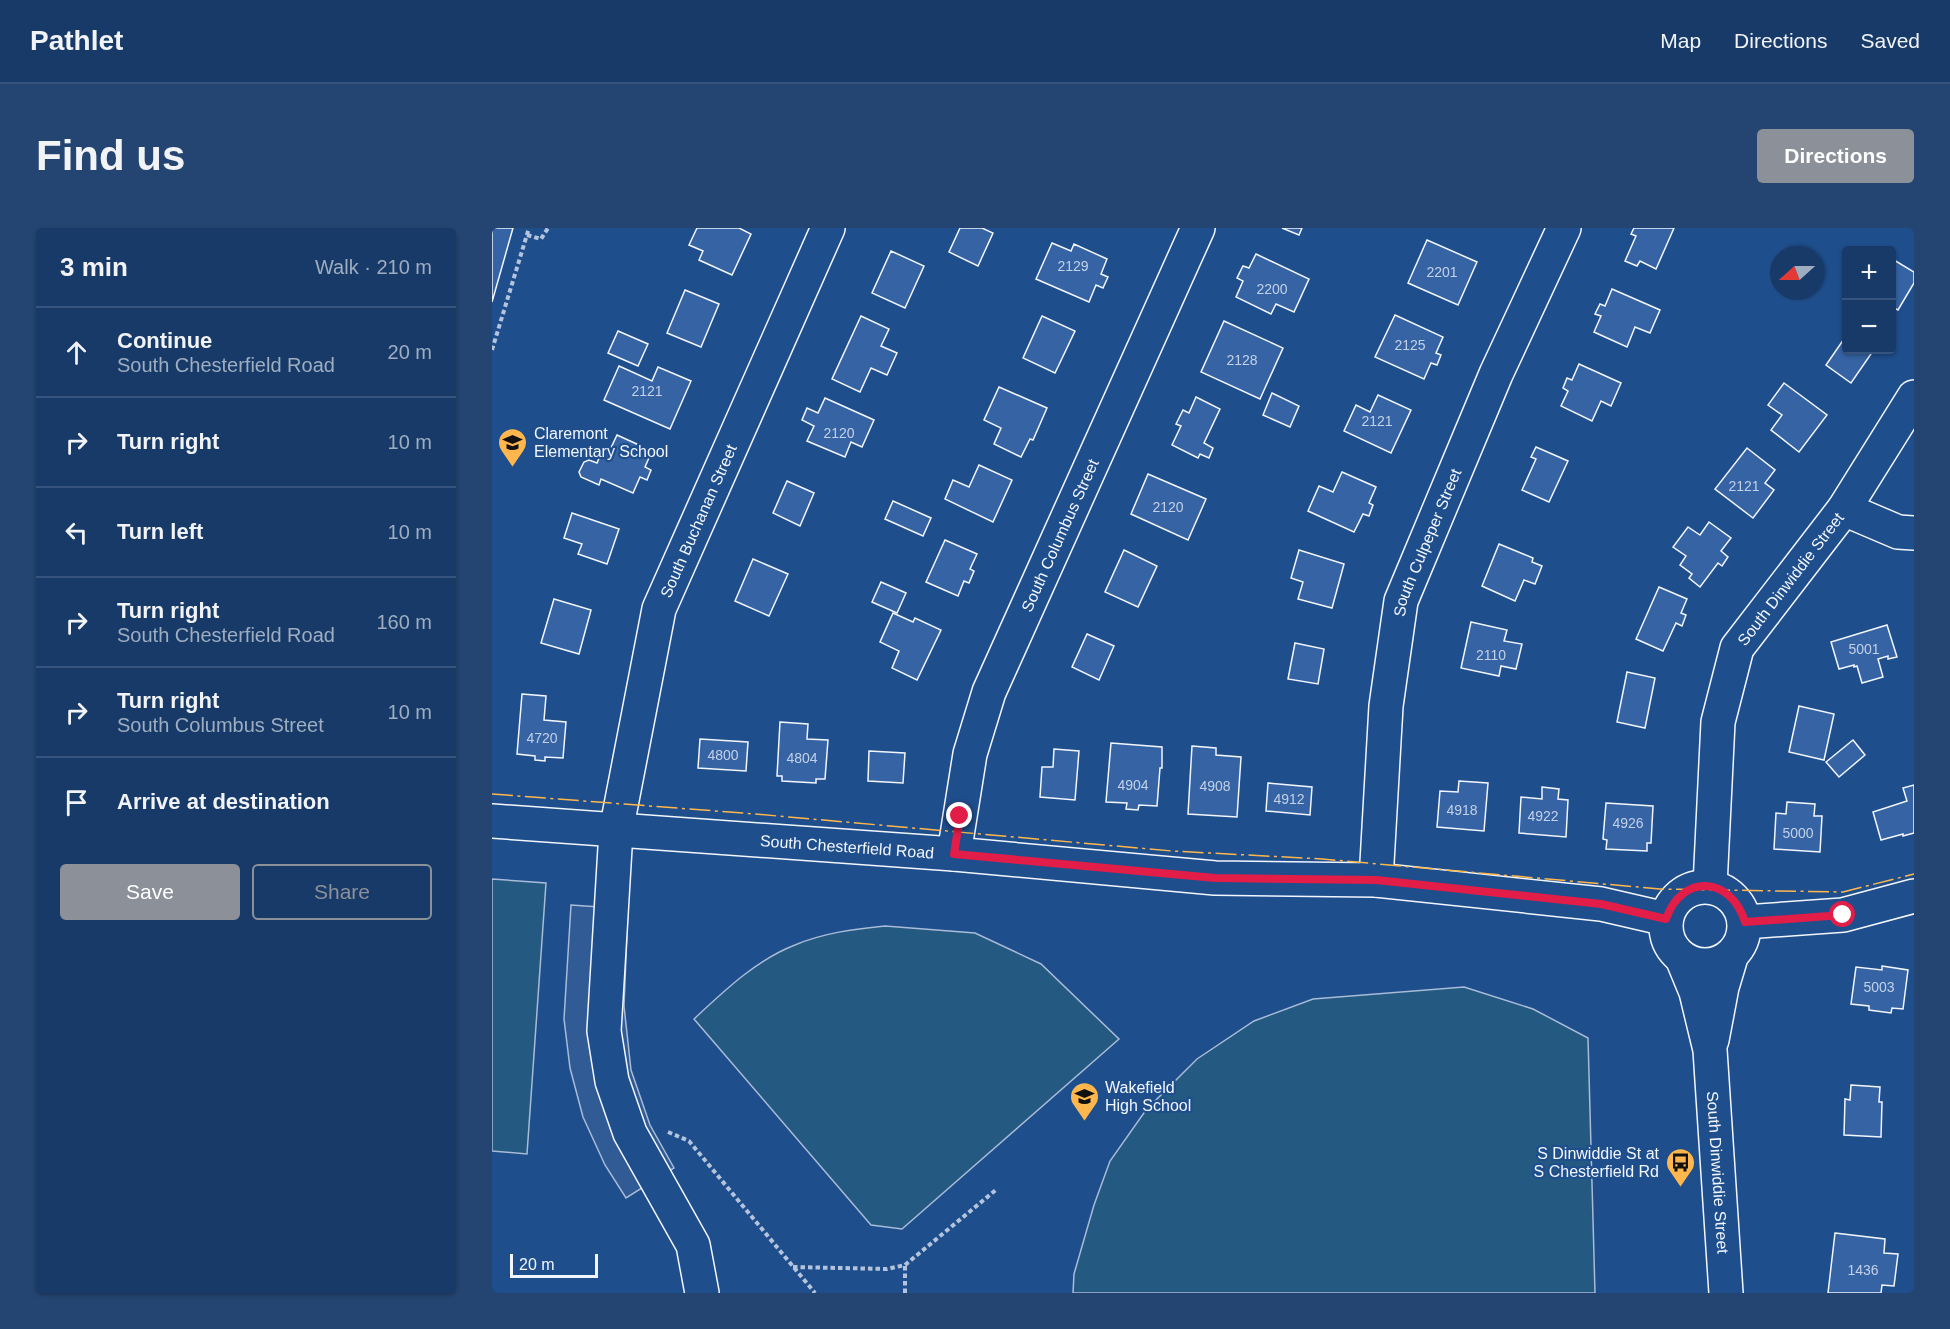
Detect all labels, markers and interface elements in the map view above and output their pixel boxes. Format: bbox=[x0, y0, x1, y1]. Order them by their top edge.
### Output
text: Pathlet bbox=[30, 25, 123, 56]
text: Map bbox=[1660, 29, 1701, 52]
text: Directions bbox=[1734, 29, 1827, 52]
text: Saved bbox=[1860, 29, 1920, 52]
button: Directions bbox=[1757, 129, 1914, 183]
text: Find us bbox=[36, 132, 185, 179]
north arrow bbox=[1770, 246, 1824, 300]
map controls bbox=[1842, 246, 1896, 354]
button: + bbox=[1842, 246, 1896, 300]
text: 3 min bbox=[60, 252, 128, 282]
text: Walk · 210 m bbox=[315, 256, 432, 278]
house number: 2129 bbox=[1057, 258, 1089, 274]
house number: 2201 bbox=[1426, 264, 1458, 280]
house number: 2200 bbox=[1256, 281, 1288, 297]
button: − bbox=[1842, 300, 1896, 354]
text: Continue bbox=[117, 328, 212, 353]
icon: ahead bbox=[60, 336, 93, 369]
house number: 2125 bbox=[1394, 337, 1426, 353]
text: 20 m bbox=[388, 341, 432, 363]
house number: 2128 bbox=[1226, 352, 1258, 368]
text: South Chesterfield Road bbox=[117, 354, 335, 376]
house number: 2121 bbox=[631, 383, 663, 399]
house number: 2121 bbox=[1361, 413, 1393, 429]
place label: Claremont Elementary School bbox=[534, 425, 668, 460]
house number: 2120 bbox=[823, 425, 855, 441]
icon: right bbox=[60, 426, 93, 459]
school or university icon: Claremont Elementary School bbox=[497, 426, 529, 468]
text: Turn right bbox=[117, 429, 219, 454]
text: 10 m bbox=[388, 431, 432, 453]
street label: South Buchanan Street bbox=[657, 441, 740, 600]
street label: South Columbus Street bbox=[1018, 456, 1102, 614]
street label: South Culpeper Street bbox=[1391, 466, 1465, 618]
house number: 2121 bbox=[1728, 478, 1760, 494]
house number: 2120 bbox=[1152, 499, 1184, 515]
street label: South Dinwiddie Street bbox=[1734, 509, 1847, 649]
icon: left bbox=[60, 516, 93, 549]
text: Turn left bbox=[117, 519, 203, 544]
text: 10 m bbox=[388, 521, 432, 543]
text: Turn right bbox=[117, 598, 219, 623]
icon: right bbox=[60, 606, 93, 639]
text: 160 m bbox=[376, 611, 432, 633]
text: South Chesterfield Road bbox=[117, 624, 335, 646]
house number: 5001 bbox=[1848, 641, 1880, 657]
house number: 2110 bbox=[1476, 647, 1506, 663]
text: Turn right bbox=[117, 688, 219, 713]
icon: right bbox=[60, 696, 93, 729]
text: 10 m bbox=[388, 701, 432, 723]
text: South Columbus Street bbox=[117, 714, 324, 736]
house number: 4720 bbox=[526, 730, 558, 746]
house number: 4800 bbox=[707, 747, 739, 763]
house number: 4804 bbox=[786, 750, 818, 766]
house number: 4904 bbox=[1117, 777, 1149, 793]
house number: 4908 bbox=[1199, 778, 1231, 794]
icon: arrive bbox=[60, 786, 93, 819]
text: Arrive at destination bbox=[117, 789, 330, 814]
house number: 4912 bbox=[1273, 791, 1305, 807]
route end bbox=[946, 802, 972, 828]
house number: 4918 bbox=[1446, 802, 1478, 818]
house number: 4922 bbox=[1527, 808, 1559, 824]
house number: 4926 bbox=[1612, 815, 1644, 831]
house number: 5000 bbox=[1782, 825, 1814, 841]
street label: South Chesterfield Road bbox=[759, 832, 935, 862]
button: Save bbox=[60, 864, 240, 920]
button: Share bbox=[252, 864, 432, 920]
route start bbox=[1829, 901, 1855, 927]
house number: 5003 bbox=[1863, 979, 1895, 995]
place label: Wakefield High School bbox=[1105, 1079, 1191, 1114]
school or university icon: Wakefield High School bbox=[1068, 1080, 1100, 1122]
street label: South Dinwiddie Street bbox=[1704, 1090, 1731, 1255]
place label: S Dinwiddie St at S Chesterfield Rd bbox=[1534, 1145, 1660, 1180]
bus stop icon: S Dinwiddie St at S Chesterfield Rd bbox=[1664, 1146, 1696, 1188]
scale bar bbox=[510, 1251, 598, 1278]
text: 20 m bbox=[519, 1256, 555, 1273]
house number: 1436 bbox=[1847, 1262, 1879, 1278]

